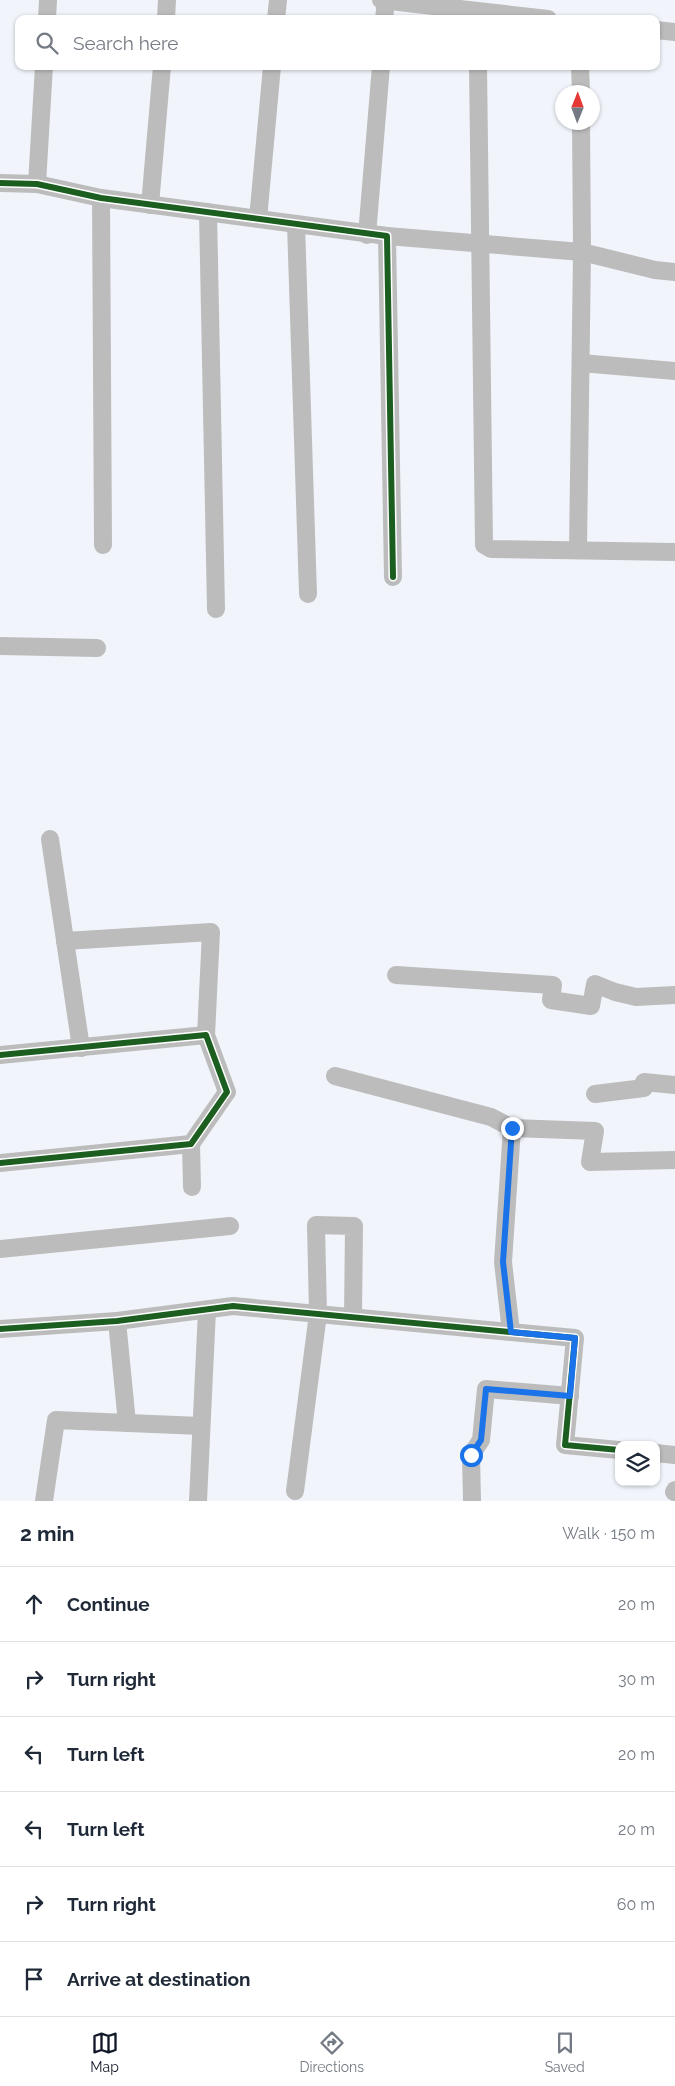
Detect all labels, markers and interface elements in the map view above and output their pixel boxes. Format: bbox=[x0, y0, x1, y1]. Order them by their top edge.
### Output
search box bbox=[15, 15, 660, 70]
icon: search bbox=[33, 29, 61, 57]
text: Search here bbox=[73, 32, 179, 54]
north arrow bbox=[555, 85, 600, 130]
route end bbox=[501, 1117, 524, 1140]
map controls bbox=[615, 1441, 660, 1486]
button: layers bbox=[615, 1441, 660, 1486]
route start bbox=[460, 1444, 483, 1467]
text: 2 min bbox=[20, 1521, 74, 1546]
text: Walk · 150 m bbox=[562, 1524, 655, 1543]
icon: ahead bbox=[20, 1590, 48, 1618]
text: Continue bbox=[67, 1593, 150, 1615]
text: 20 m bbox=[618, 1595, 655, 1614]
icon: right bbox=[20, 1665, 48, 1693]
text: Turn right bbox=[67, 1668, 156, 1690]
text: 30 m bbox=[618, 1670, 655, 1689]
icon: left bbox=[20, 1740, 48, 1768]
text: Turn left bbox=[67, 1743, 144, 1765]
text: 20 m bbox=[618, 1745, 655, 1764]
icon: left bbox=[20, 1815, 48, 1843]
text: Turn left bbox=[67, 1818, 144, 1840]
text: 20 m bbox=[618, 1820, 655, 1839]
icon: right bbox=[20, 1890, 48, 1918]
text: Turn right bbox=[67, 1893, 156, 1915]
text: 60 m bbox=[617, 1895, 655, 1914]
icon: arrive bbox=[20, 1965, 48, 1993]
text: Arrive at destination bbox=[67, 1968, 251, 1990]
tab: Map bbox=[90, 2029, 119, 2075]
tab: Directions bbox=[299, 2029, 364, 2075]
tab: Saved bbox=[545, 2029, 585, 2075]

